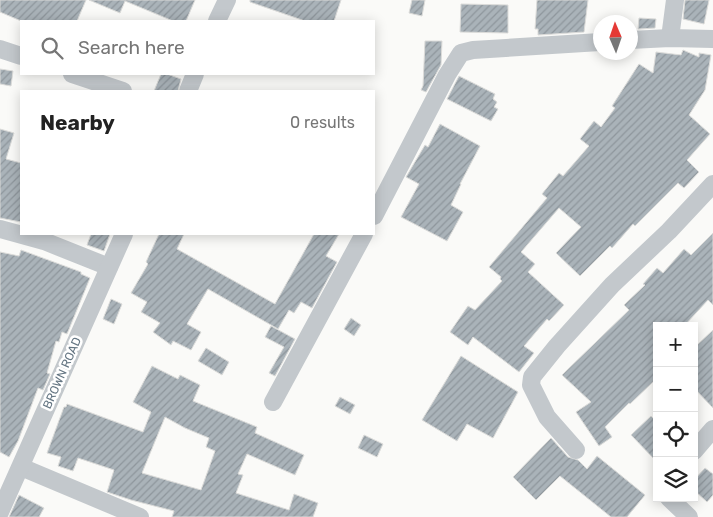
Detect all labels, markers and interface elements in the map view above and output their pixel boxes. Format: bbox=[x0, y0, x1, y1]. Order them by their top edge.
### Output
north arrow bbox=[593, 15, 638, 60]
search box bbox=[20, 20, 375, 75]
icon: search bbox=[38, 34, 66, 62]
text: Search here bbox=[78, 36, 185, 59]
text: Nearby bbox=[40, 110, 115, 135]
text: 0 results bbox=[290, 113, 355, 132]
map controls bbox=[653, 322, 698, 502]
button: + bbox=[653, 322, 698, 367]
street label: BROWN ROAD bbox=[40, 335, 84, 411]
button: − bbox=[653, 367, 698, 412]
button: locate bbox=[653, 412, 698, 457]
button: layers bbox=[653, 457, 698, 502]

